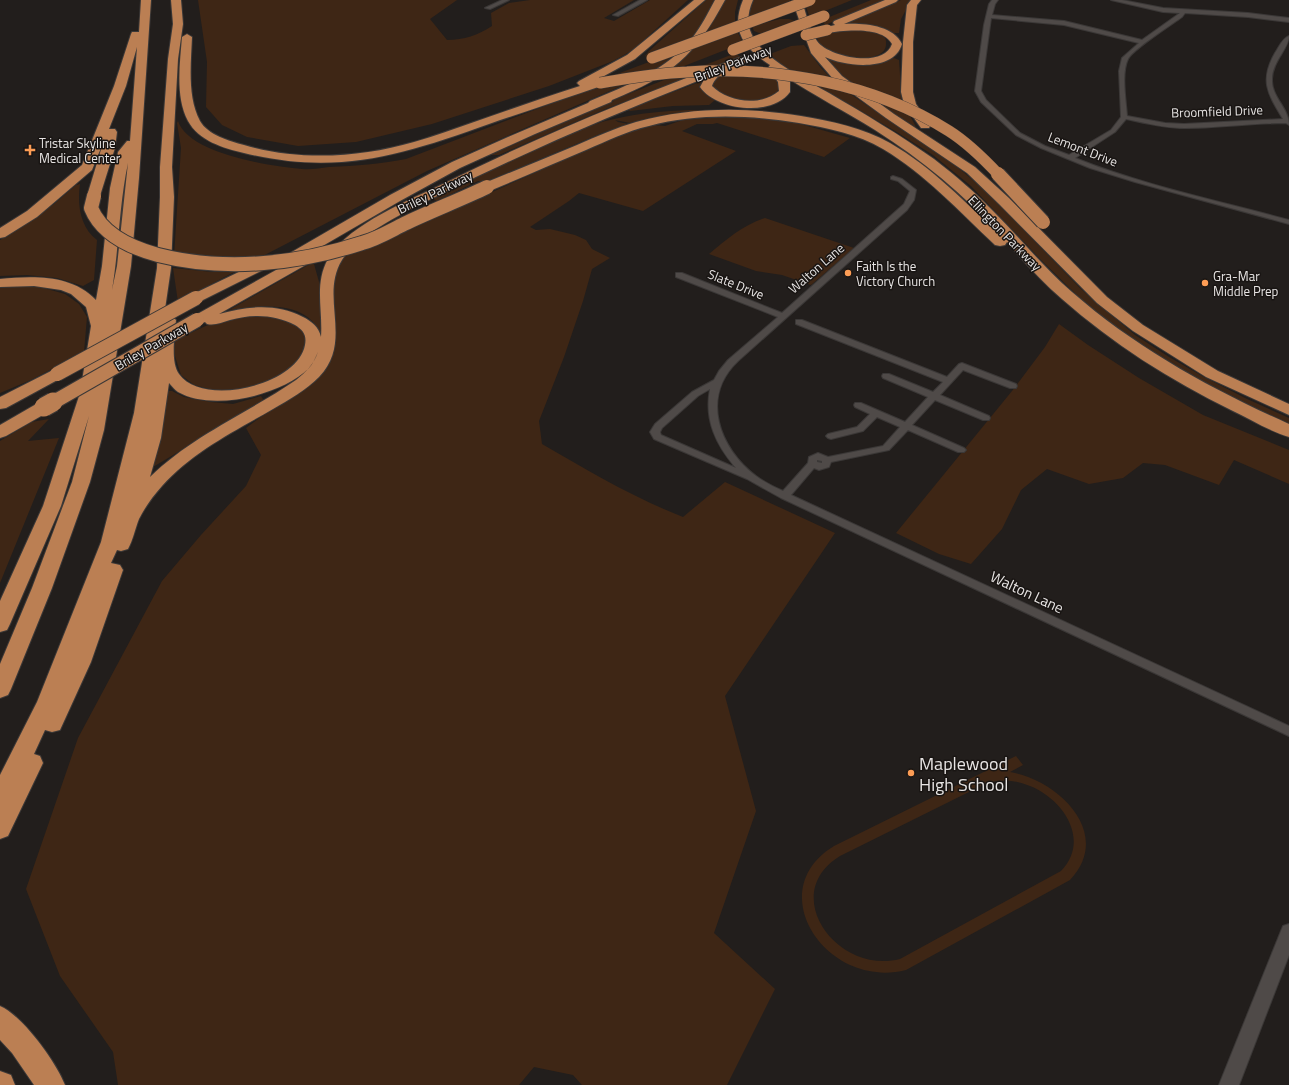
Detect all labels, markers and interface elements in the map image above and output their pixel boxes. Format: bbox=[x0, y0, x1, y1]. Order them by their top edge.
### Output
street label: Briley Parkway bbox=[691, 39, 775, 87]
street label: Broomfield Drive bbox=[1171, 99, 1263, 123]
street label: Lemont Drive bbox=[1045, 127, 1121, 171]
place label: Tristar Skyline Medical Center bbox=[39, 133, 121, 168]
marker: Tristar Skyline Medical Center bbox=[24, 144, 36, 156]
street label: Briley Parkway bbox=[394, 165, 476, 219]
street label: Ellington Parkway bbox=[964, 191, 1046, 275]
street label: Walton Lane bbox=[784, 238, 848, 298]
place label: Faith Is the Victory Church bbox=[856, 256, 935, 291]
street label: Slate Drive bbox=[705, 264, 767, 304]
place label: Gra-Mar Middle Prep bbox=[1213, 266, 1279, 301]
marker: Faith Is the Victory Church bbox=[843, 268, 853, 278]
marker: Gra-Mar Middle Prep bbox=[1200, 278, 1210, 288]
street label: Briley Parkway bbox=[111, 317, 191, 375]
street label: Walton Lane bbox=[986, 565, 1068, 619]
place label: Maplewood High School bbox=[919, 750, 1008, 798]
marker: Maplewood High School bbox=[906, 768, 916, 778]

